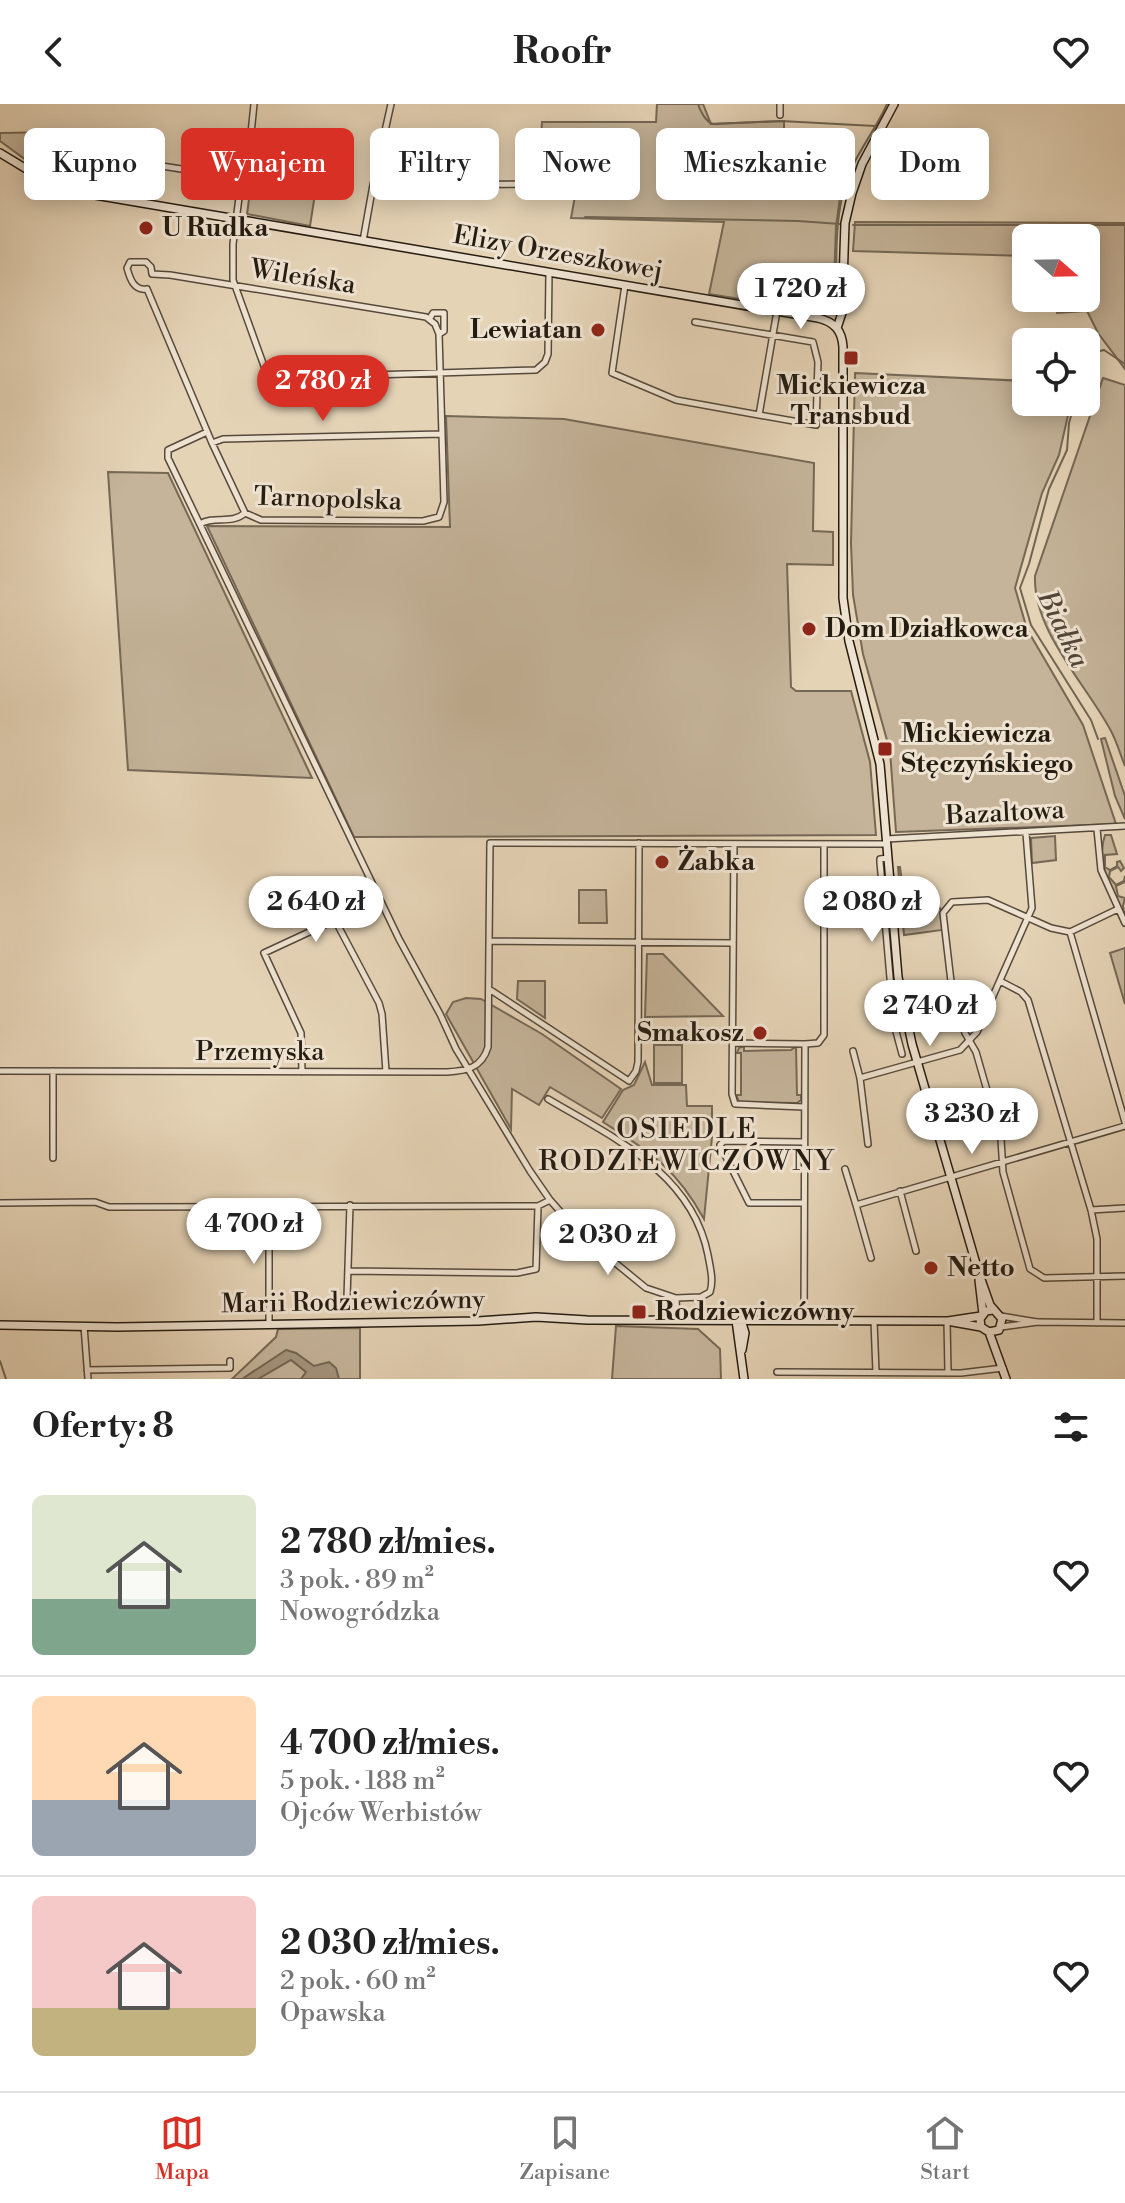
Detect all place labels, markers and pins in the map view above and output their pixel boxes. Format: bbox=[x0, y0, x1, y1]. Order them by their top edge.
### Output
place label: U Rudka bbox=[162, 212, 269, 244]
marker: U Rudka bbox=[137, 219, 155, 237]
pin: 1 720 zł bbox=[718, 263, 884, 331]
place label: Lewiatan bbox=[470, 314, 582, 346]
marker: Lewiatan bbox=[589, 321, 607, 339]
marker: Mickiewicza Transbud bbox=[842, 349, 860, 367]
pin: 2 780 zł bbox=[240, 355, 406, 423]
place label: Mickiewicza Transbud bbox=[776, 370, 927, 432]
place label: Dom Działkowca bbox=[825, 613, 1030, 645]
marker: Dom Działkowca bbox=[800, 620, 818, 638]
place label: Mickiewicza Stęczyńskiego bbox=[901, 718, 1074, 780]
marker: Mickiewicza Stęczyńskiego bbox=[876, 740, 894, 758]
place label: Żabka bbox=[678, 844, 756, 878]
marker: Żabka bbox=[653, 853, 671, 871]
pin: 2 640 zł bbox=[233, 876, 399, 944]
pin: 2 080 zł bbox=[789, 876, 955, 944]
pin: 2 740 zł bbox=[847, 980, 1013, 1048]
place label: Smakosz bbox=[637, 1017, 744, 1049]
marker: Smakosz bbox=[751, 1024, 769, 1042]
pin: 3 230 zł bbox=[889, 1088, 1055, 1156]
pin: 4 700 zł bbox=[171, 1198, 337, 1266]
pin: 2 030 zł bbox=[525, 1209, 691, 1277]
place label: Netto bbox=[947, 1252, 1015, 1284]
marker: Netto bbox=[922, 1259, 940, 1277]
place label: Rodziewiczówny bbox=[655, 1296, 855, 1328]
marker: Rodziewiczówny bbox=[630, 1303, 648, 1321]

